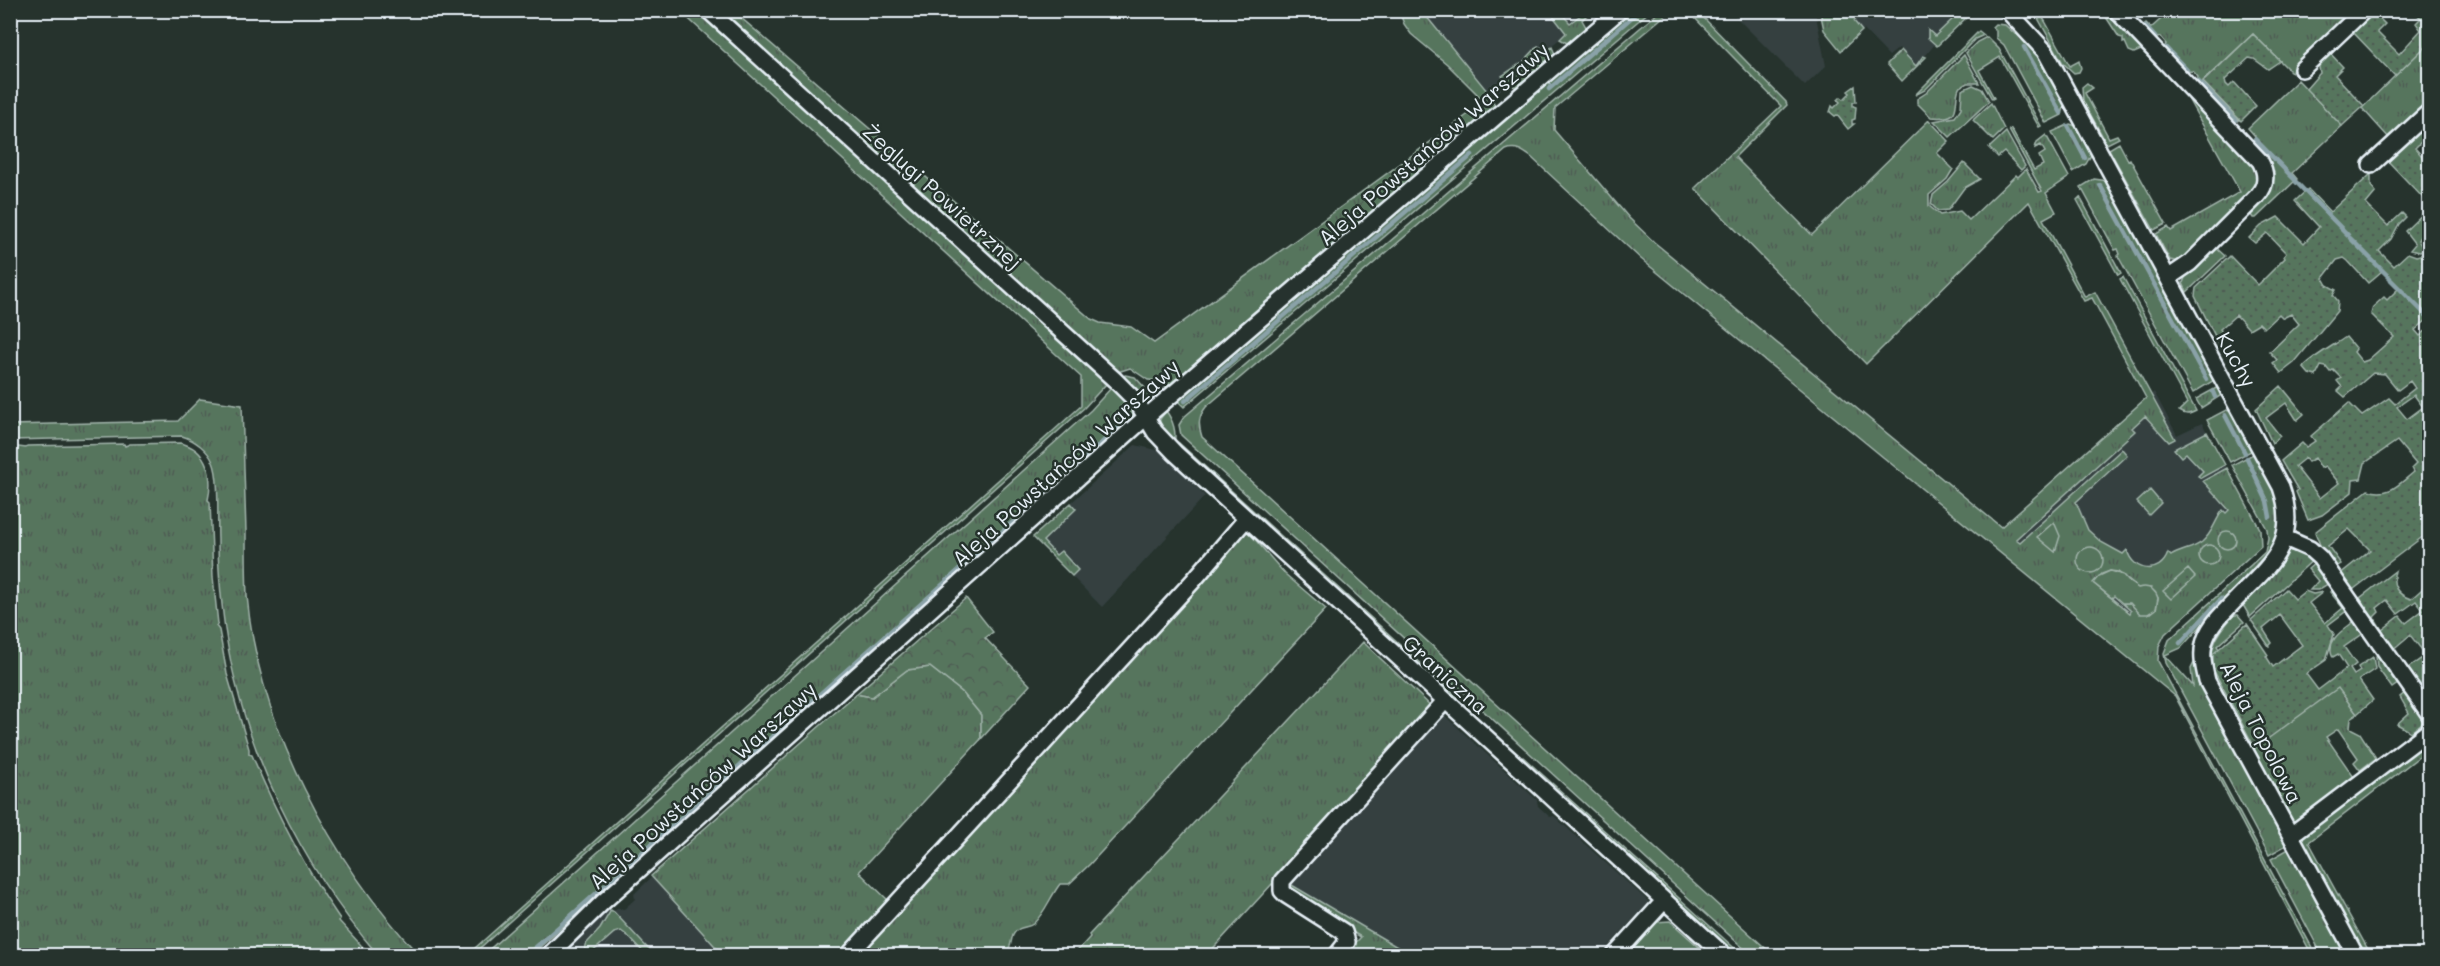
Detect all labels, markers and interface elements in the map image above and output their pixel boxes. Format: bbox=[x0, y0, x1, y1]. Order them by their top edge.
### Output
street label: Aleja Powstańców Warszawy bbox=[1312, 35, 1554, 251]
street label: Żeglugi Powietrznej bbox=[858, 117, 1028, 275]
street label: Kuchy bbox=[2211, 326, 2263, 392]
street label: Aleja Powstańców Warszawy bbox=[945, 352, 1185, 572]
street label: Graniczna bbox=[1398, 629, 1494, 719]
street label: Aleja Topolowa bbox=[2214, 656, 2310, 808]
street label: Aleja Powstańców Warszawy bbox=[582, 675, 822, 895]

